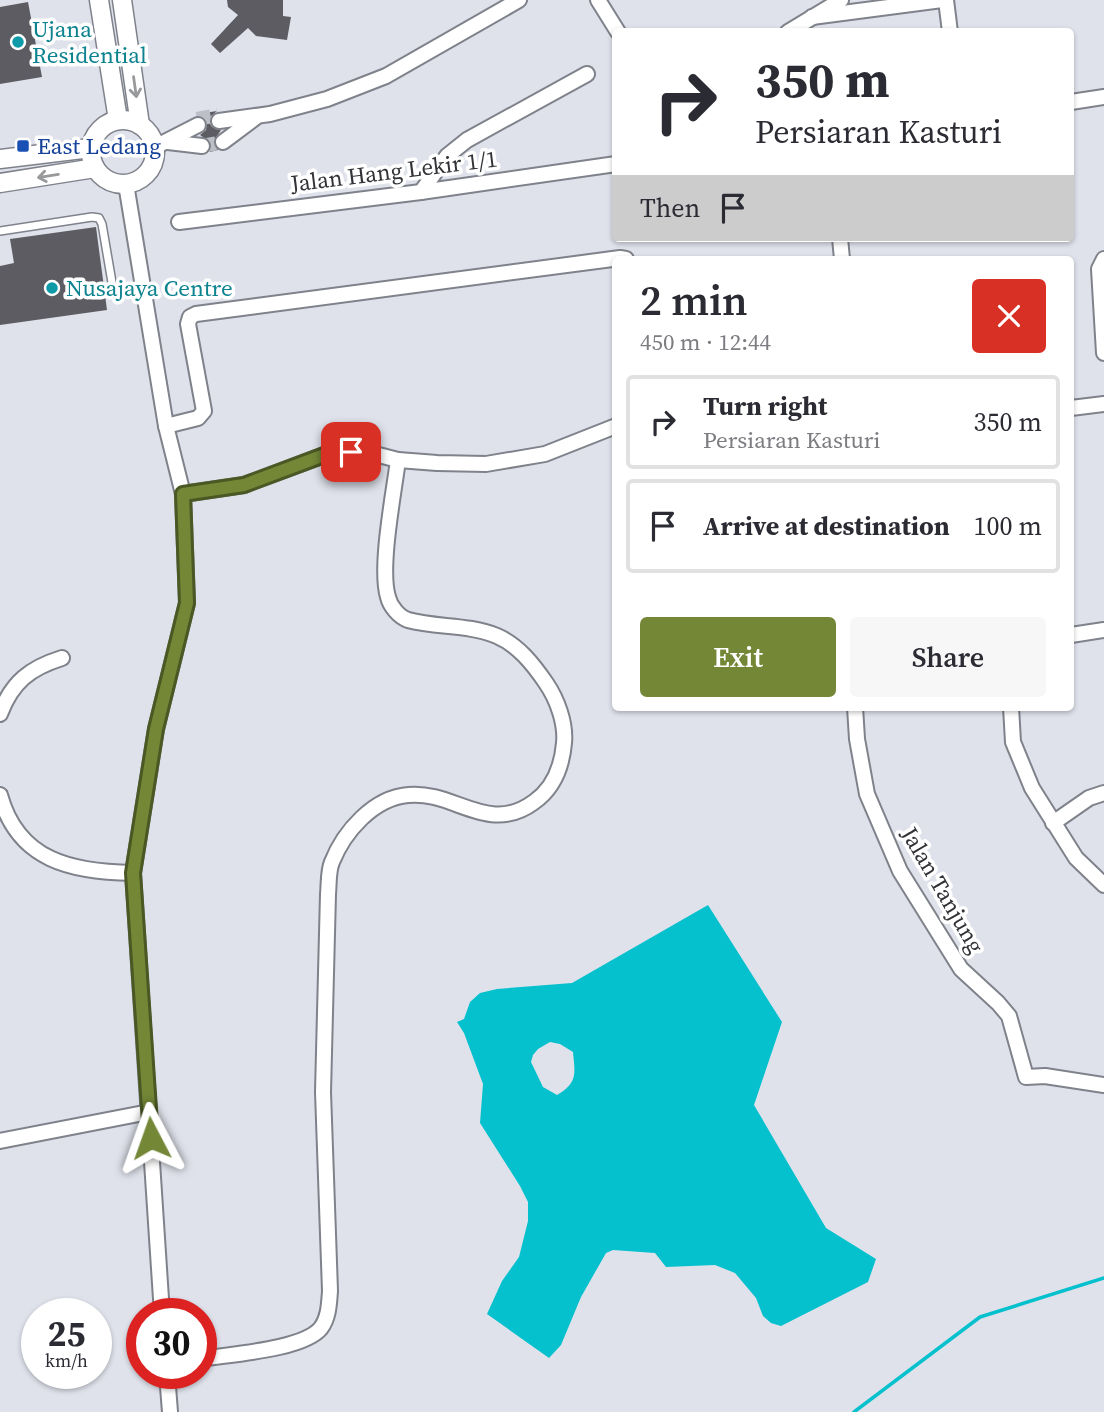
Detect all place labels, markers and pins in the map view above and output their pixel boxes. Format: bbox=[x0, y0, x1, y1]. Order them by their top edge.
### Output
place label: Ujana Residential bbox=[32, 13, 147, 71]
marker: Ujana Residential bbox=[10, 34, 26, 50]
place label: East Ledang bbox=[37, 130, 161, 162]
marker: East Ledang bbox=[15, 138, 31, 154]
place label: Nusajaya Centre bbox=[66, 272, 233, 304]
marker: Nusajaya Centre bbox=[44, 280, 60, 296]
pin bbox=[321, 422, 381, 482]

